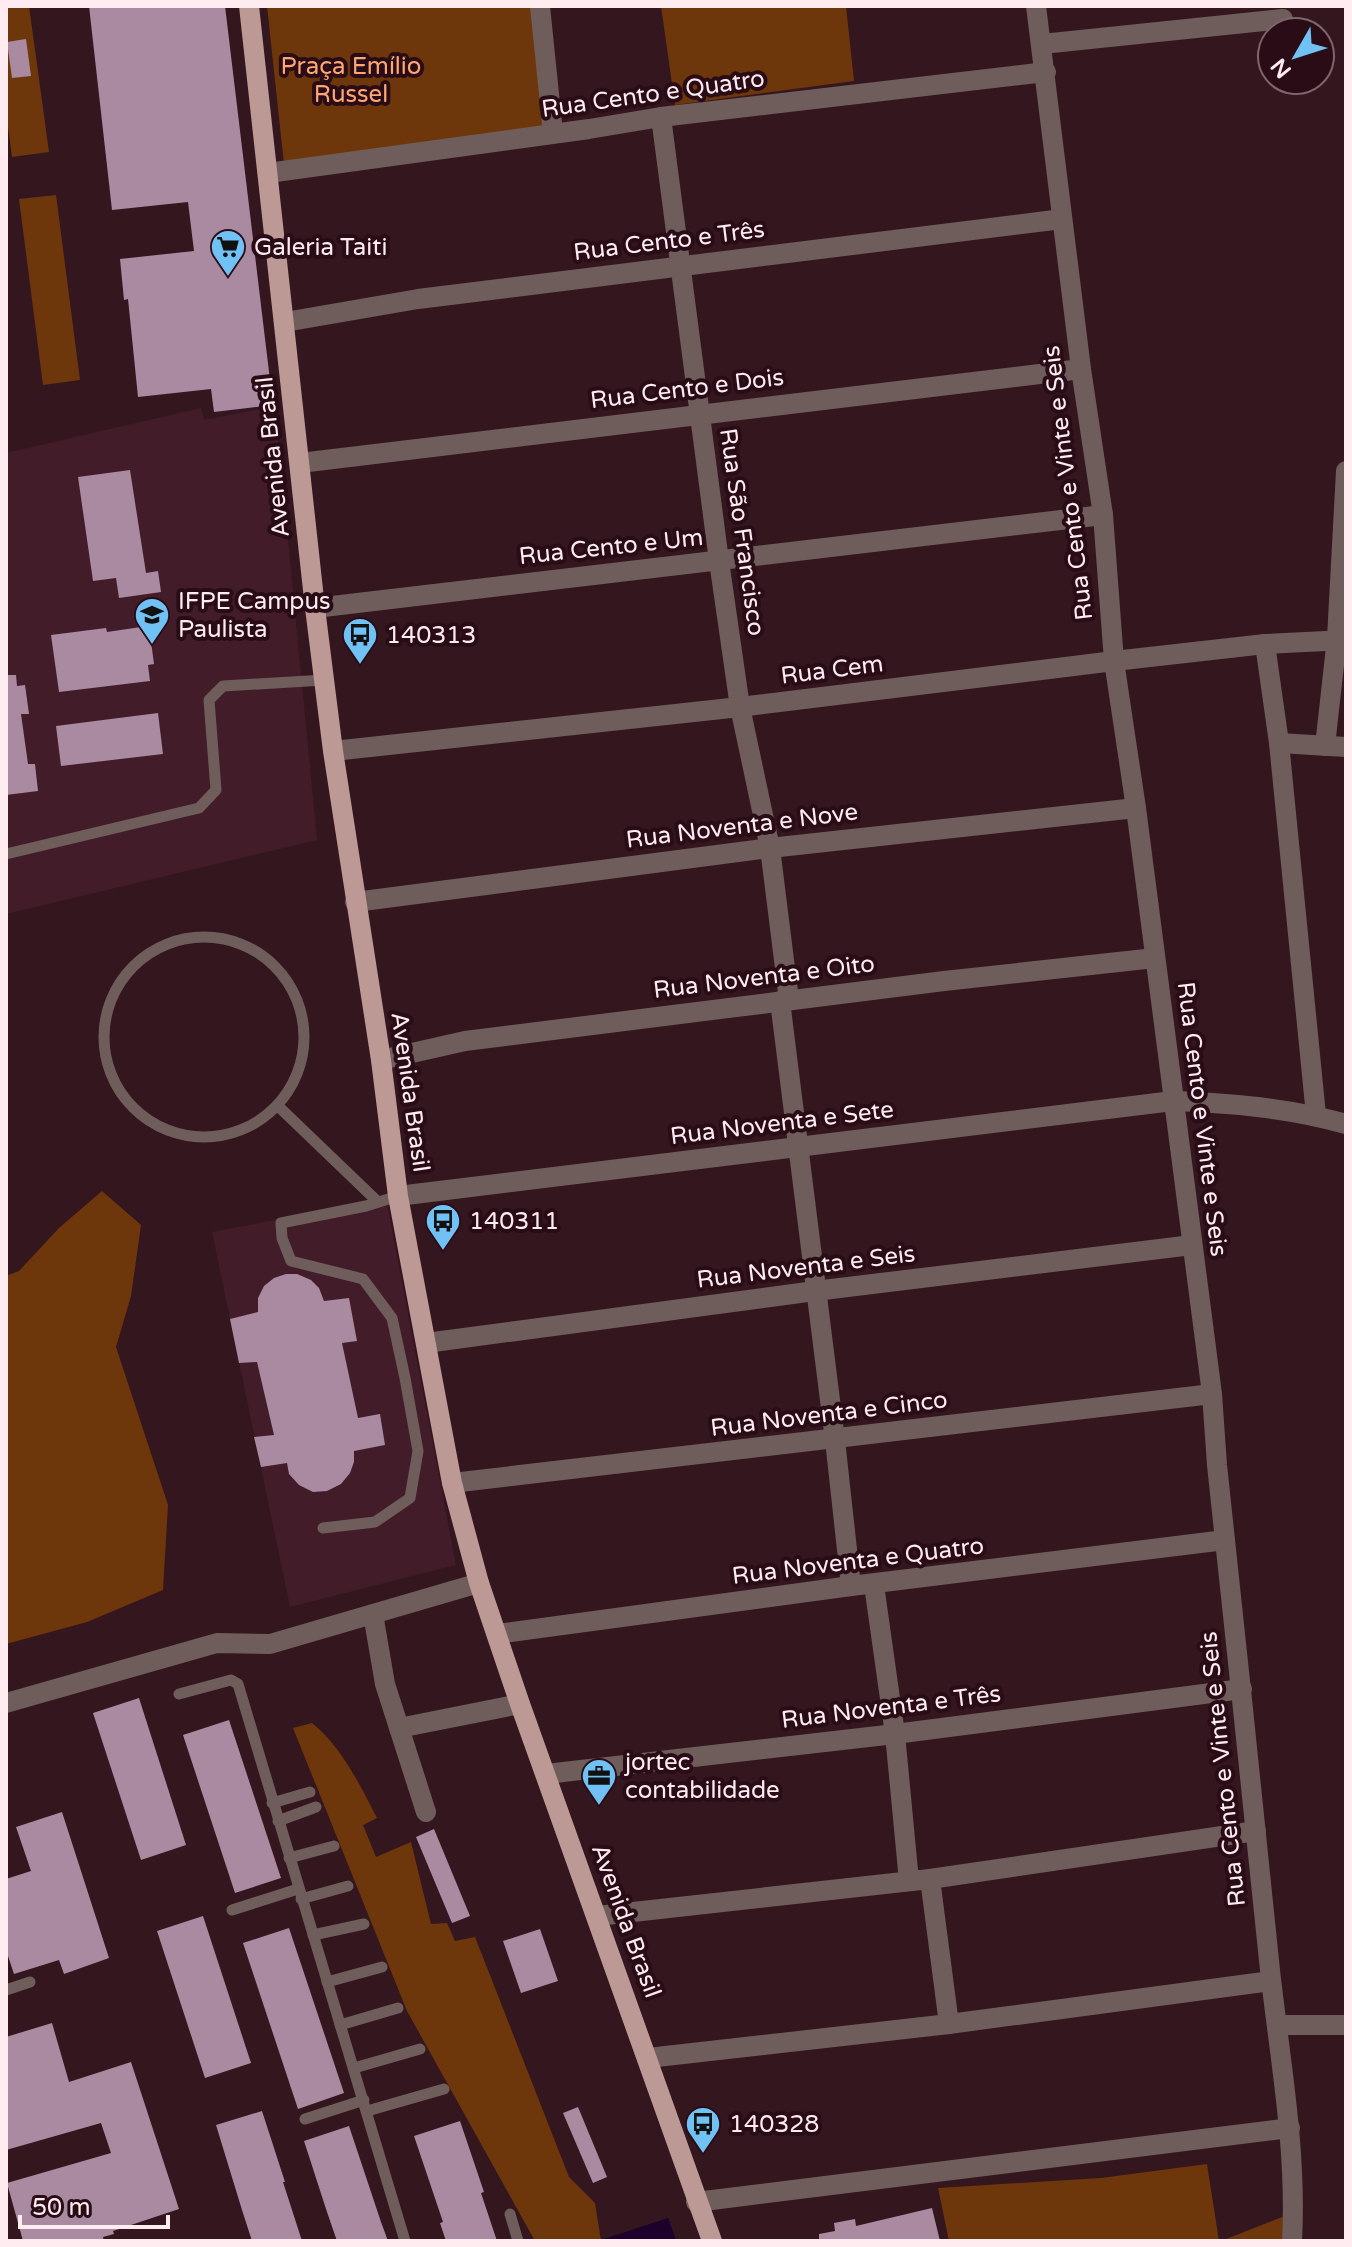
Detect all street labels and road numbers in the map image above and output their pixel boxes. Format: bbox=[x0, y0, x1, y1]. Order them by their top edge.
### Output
street label: Rua Cento e Quatro bbox=[540, 64, 766, 124]
street label: Rua Cento e Três bbox=[572, 215, 766, 267]
street label: Rua Cento e Vinte e Seis bbox=[1037, 344, 1099, 622]
street label: Rua Cento e Dois bbox=[588, 363, 786, 415]
street label: Avenida Brasil bbox=[250, 375, 296, 539]
street label: Rua São Francisco bbox=[713, 426, 771, 638]
street label: Rua Cento e Um bbox=[517, 523, 705, 571]
street label: Rua Cem bbox=[779, 649, 885, 691]
street label: Rua Noventa e Nove bbox=[624, 797, 860, 855]
street label: Rua Noventa e Oito bbox=[652, 949, 876, 1005]
street label: Rua Cento e Vinte e Seis bbox=[1171, 980, 1233, 1258]
street label: Avenida Brasil bbox=[384, 1010, 436, 1174]
street label: Rua Noventa e Sete bbox=[669, 1095, 895, 1151]
street label: Rua Noventa e Seis bbox=[695, 1239, 917, 1295]
street label: Rua Noventa e Cinco bbox=[709, 1385, 949, 1443]
street label: Rua Noventa e Quatro bbox=[730, 1531, 986, 1591]
street label: Rua Cento e Vinte e Seis bbox=[1194, 1630, 1252, 1908]
street label: Rua Noventa e Três bbox=[780, 1679, 1002, 1735]
street label: Avenida Brasil bbox=[585, 1840, 667, 2002]

